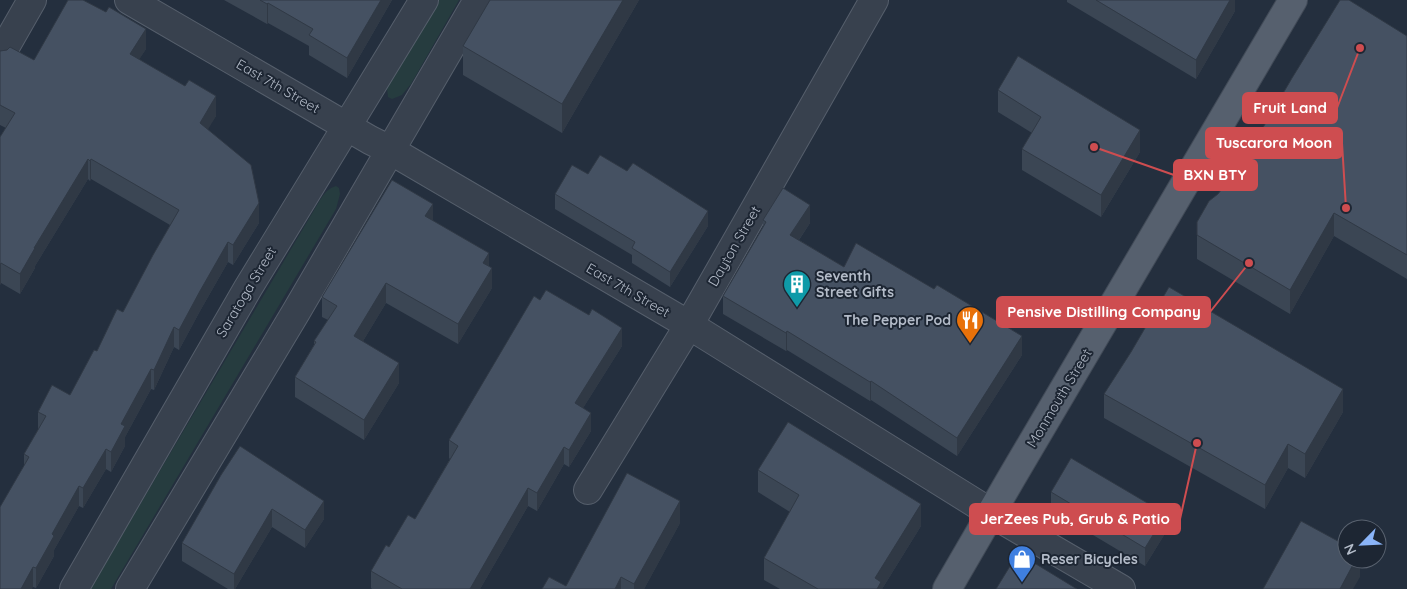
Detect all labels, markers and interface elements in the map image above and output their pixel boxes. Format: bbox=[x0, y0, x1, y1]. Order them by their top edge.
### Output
street label: East 7th Street bbox=[233, 55, 323, 117]
callout: Fruit Land bbox=[1243, 93, 1337, 123]
text: Fruit Land bbox=[1253, 98, 1327, 117]
callout: Tuscarora Moon bbox=[1206, 128, 1342, 158]
text: Tuscarora Moon bbox=[1216, 133, 1332, 152]
callout: BXN BTY bbox=[1174, 160, 1257, 190]
text: BXN BTY bbox=[1184, 165, 1246, 184]
street label: Dayton Street bbox=[704, 202, 764, 289]
street label: Saratoga Street bbox=[212, 243, 280, 341]
street label: East 7th Street bbox=[583, 259, 673, 321]
place label: Seventh Street Gifts bbox=[816, 267, 894, 301]
building icon: Seventh Street Gifts bbox=[782, 269, 812, 308]
callout: Pensive Distilling Company bbox=[997, 297, 1210, 327]
text: Pensive Distilling Company bbox=[1007, 302, 1201, 321]
restaurant icon: The Pepper Pod bbox=[955, 305, 985, 344]
place label: The Pepper Pod bbox=[844, 311, 951, 329]
street label: Monmouth Street bbox=[1022, 345, 1096, 451]
callout: JerZees Pub, Grub & Patio bbox=[970, 504, 1180, 534]
text: JerZees Pub, Grub & Patio bbox=[980, 509, 1170, 528]
north arrow bbox=[1337, 519, 1387, 569]
text: N bbox=[1340, 541, 1360, 558]
shop icon: Reser Bicycles bbox=[1007, 544, 1037, 583]
place label: Reser Bicycles bbox=[1041, 550, 1138, 568]

